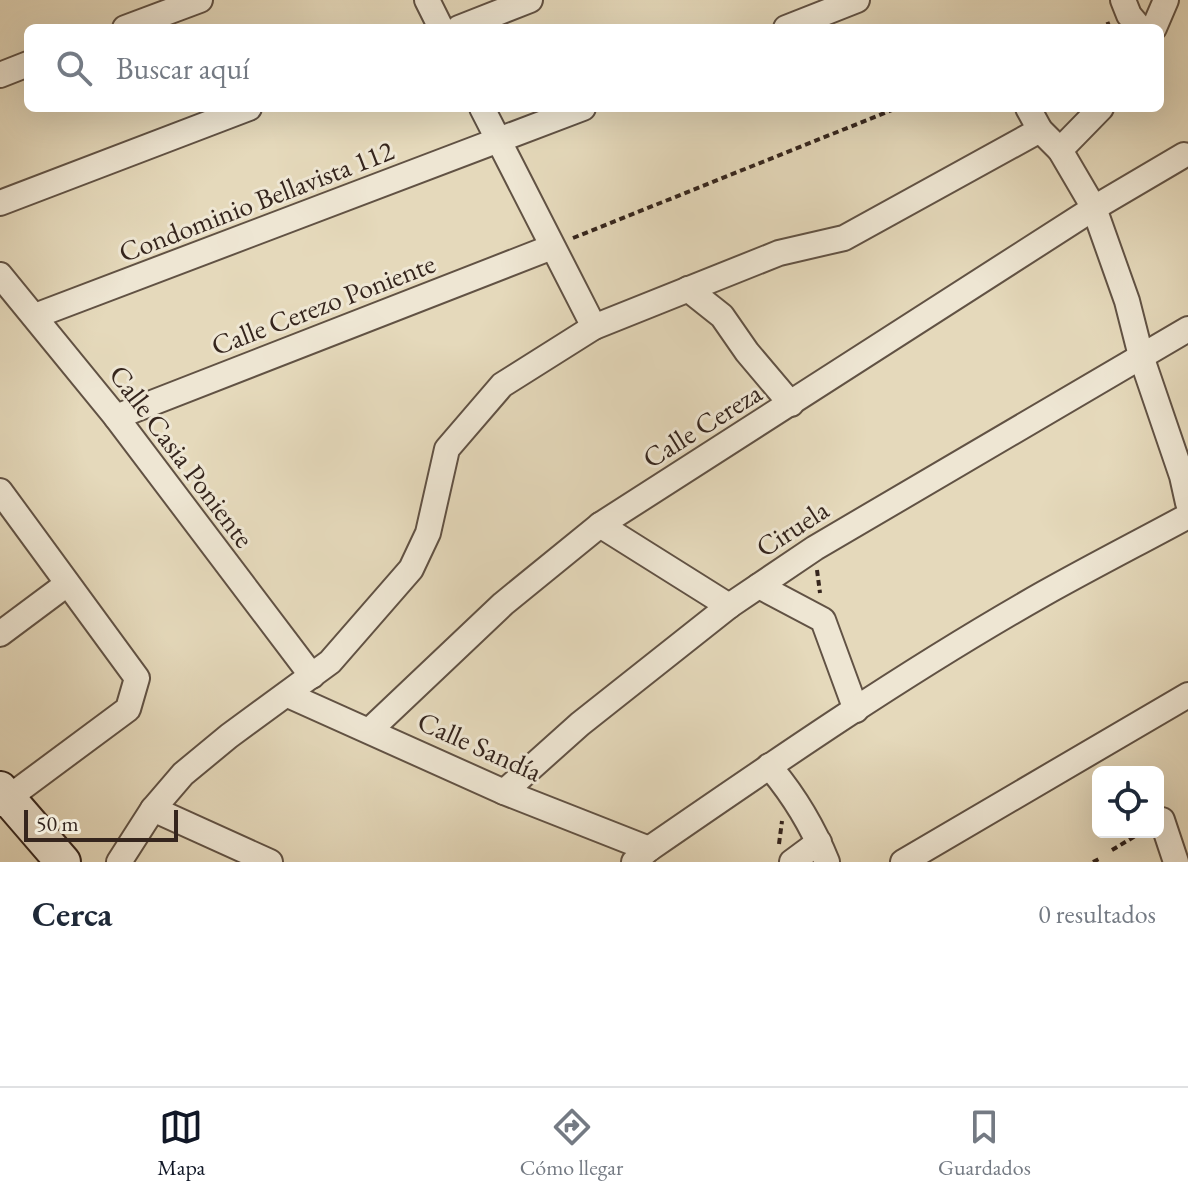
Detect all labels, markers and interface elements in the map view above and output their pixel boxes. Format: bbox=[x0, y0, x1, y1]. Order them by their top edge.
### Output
search box bbox=[24, 24, 1164, 112]
icon: search bbox=[52, 46, 96, 90]
text: Buscar aquí bbox=[116, 49, 250, 88]
street label: Condominio Bellavista 112 bbox=[113, 132, 399, 270]
street label: Calle Cerezo Poniente bbox=[206, 245, 440, 363]
street label: Calle Casia Poniente bbox=[102, 357, 263, 555]
street label: Calle Cereza bbox=[636, 374, 769, 476]
street label: Ciruela bbox=[749, 491, 836, 565]
street label: Calle Sandía bbox=[412, 703, 548, 790]
map controls bbox=[1092, 766, 1164, 838]
button: locate bbox=[1092, 766, 1164, 838]
scale bar bbox=[24, 806, 178, 842]
text: 50 m bbox=[36, 809, 79, 838]
text: Cerca bbox=[32, 892, 112, 936]
text: 0 resultados bbox=[1038, 897, 1156, 931]
tab: Mapa bbox=[157, 1105, 205, 1182]
tab: Cómo llegar bbox=[520, 1105, 623, 1182]
tab: Guardados bbox=[938, 1105, 1031, 1182]

